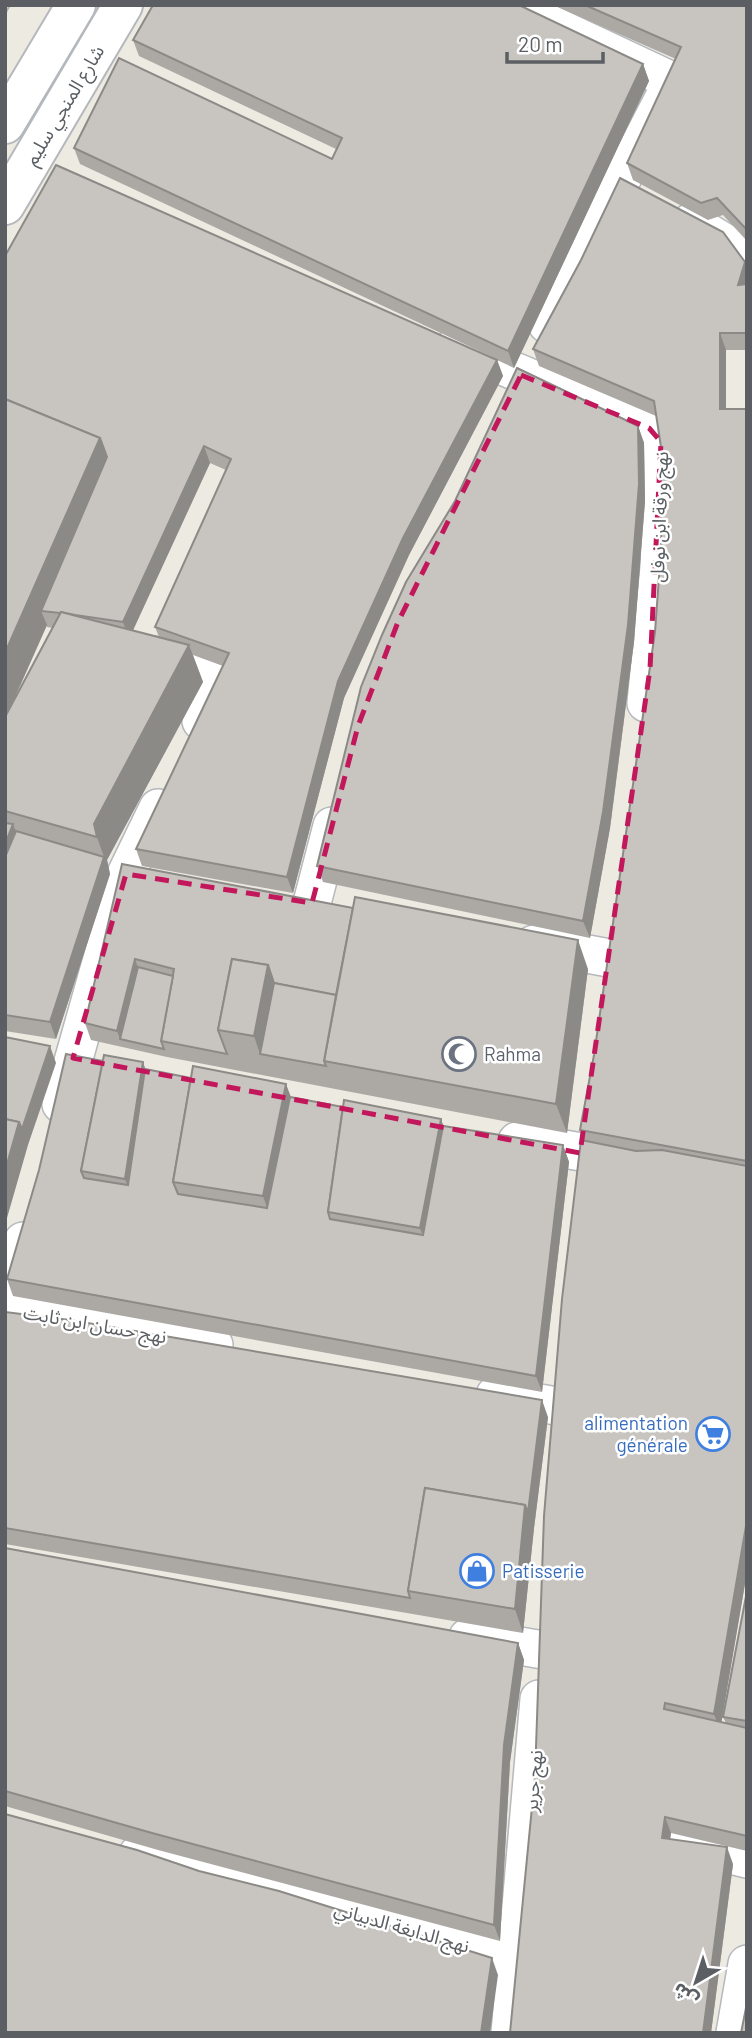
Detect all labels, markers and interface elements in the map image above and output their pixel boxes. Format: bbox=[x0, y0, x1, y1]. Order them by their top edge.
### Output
scale bar bbox=[507, 21, 603, 65]
text: 20 m bbox=[518, 31, 563, 56]
street label: شارع المنجي سليم bbox=[19, 41, 112, 171]
street label: نهج ورقة ابن نوفل bbox=[645, 451, 676, 583]
mosque icon: Rahma bbox=[440, 1035, 478, 1073]
place label: Rahma bbox=[484, 1042, 541, 1065]
street label: نهج حسان ابن ثابت bbox=[21, 1300, 168, 1351]
place label: alimentation générale bbox=[584, 1411, 688, 1456]
supermarket icon: alimentation générale bbox=[694, 1415, 732, 1453]
shop icon: Patisserie bbox=[458, 1552, 496, 1590]
place label: Patisserie bbox=[502, 1559, 585, 1582]
street label: نهج جرير bbox=[518, 1749, 551, 1814]
street label: نهج الدابغة الدبياني bbox=[331, 1896, 472, 1961]
north arrow bbox=[661, 1947, 731, 2017]
text: ش bbox=[668, 1978, 702, 2013]

